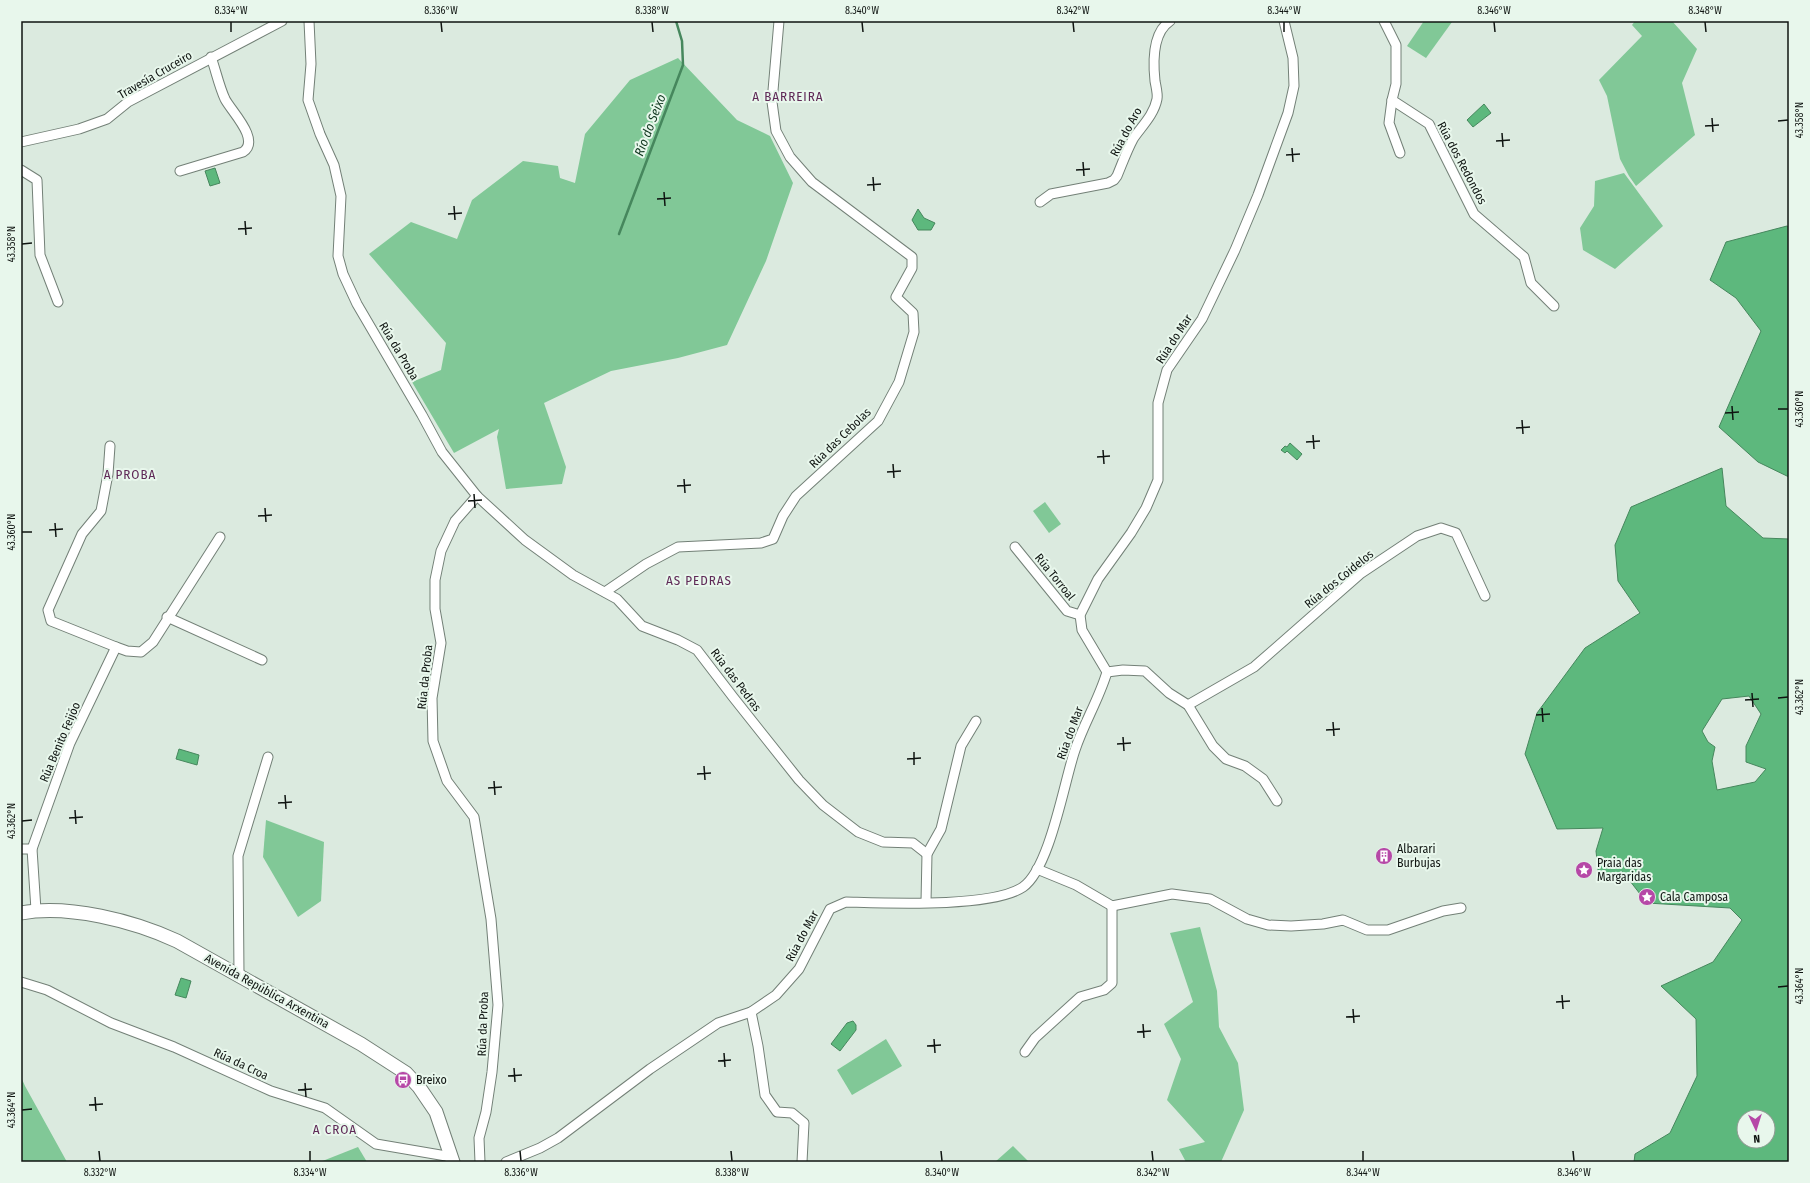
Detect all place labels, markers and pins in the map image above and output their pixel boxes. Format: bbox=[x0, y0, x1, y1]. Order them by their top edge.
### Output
place label: Albarari Burbujas bbox=[1397, 842, 1441, 870]
building icon: Albarari Burbujas bbox=[1374, 846, 1394, 866]
place label: Praia das Margaridas bbox=[1597, 856, 1651, 884]
place icon: Praia das Margaridas bbox=[1574, 860, 1594, 880]
place icon: Cala Camposa bbox=[1637, 887, 1657, 907]
place label: Cala Camposa bbox=[1660, 890, 1728, 904]
bus stop icon: Breixo bbox=[393, 1070, 413, 1090]
place label: Breixo bbox=[416, 1073, 447, 1087]

